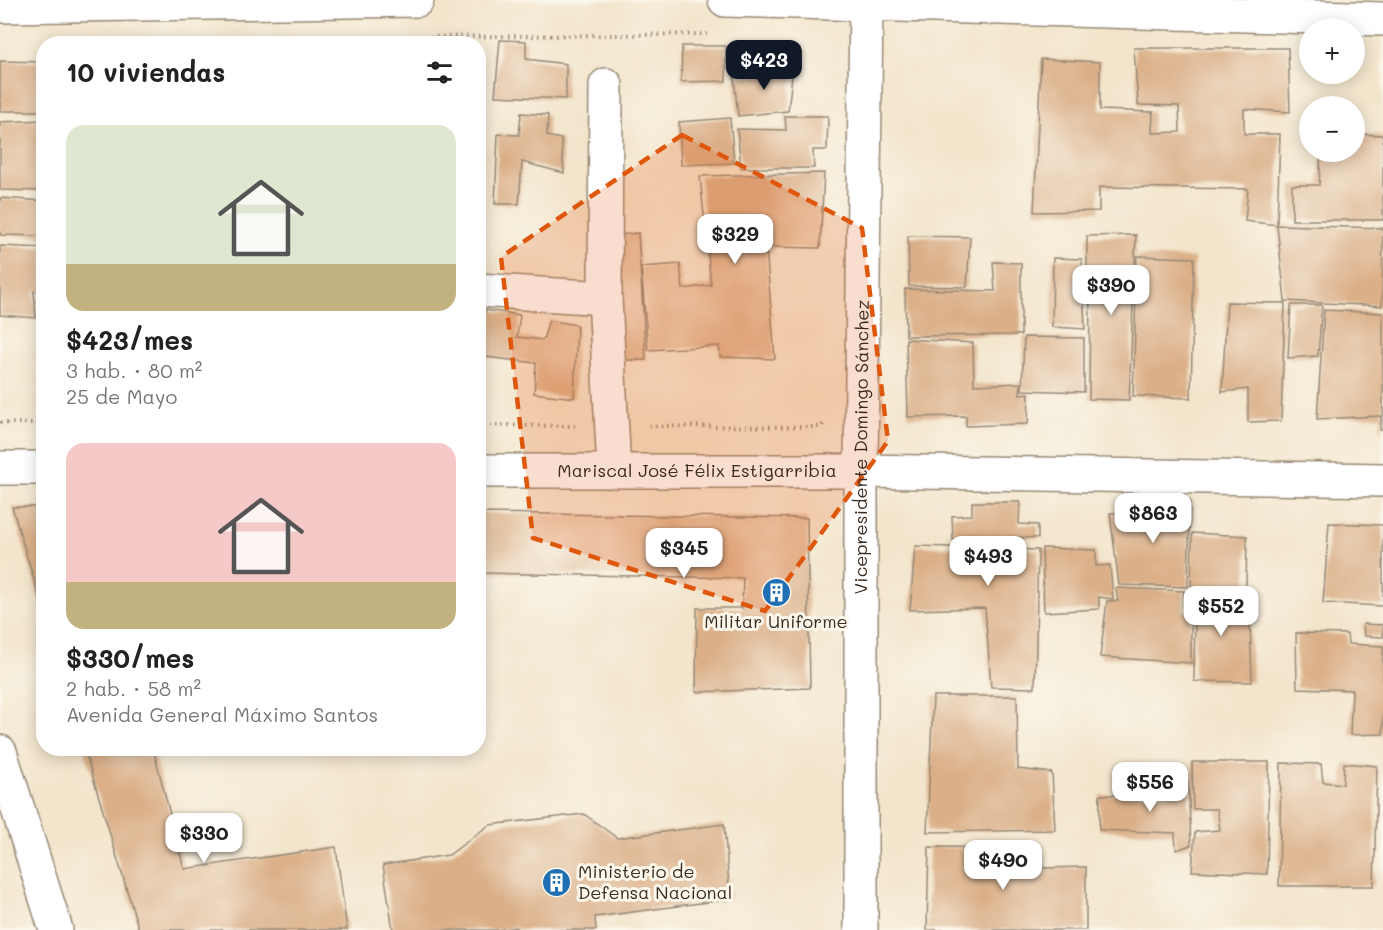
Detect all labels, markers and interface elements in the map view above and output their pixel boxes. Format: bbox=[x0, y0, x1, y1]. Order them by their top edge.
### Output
map controls bbox=[1299, 18, 1365, 162]
button: + bbox=[1299, 18, 1365, 84]
pin: $423 bbox=[728, 40, 800, 91]
text: $423 bbox=[740, 46, 788, 72]
text: 10 viviendas bbox=[66, 55, 225, 89]
icon: filters bbox=[423, 56, 456, 89]
button: − bbox=[1299, 96, 1365, 162]
icon: home bbox=[207, 164, 315, 272]
pin: $329 bbox=[699, 214, 771, 265]
text: $329 bbox=[711, 220, 759, 246]
pin: $390 bbox=[1075, 265, 1147, 316]
text: $390 bbox=[1086, 271, 1136, 297]
street label: Vicepresidente Domingo Sánchez bbox=[848, 299, 874, 594]
text: $423/mes bbox=[66, 323, 193, 357]
text: 3 hab. · 80 m² bbox=[66, 357, 202, 383]
text: 25 de Mayo bbox=[66, 383, 177, 409]
street label: Mariscal José Félix Estigarribia bbox=[557, 458, 837, 482]
icon: home bbox=[207, 482, 315, 590]
pin: $863 bbox=[1117, 493, 1189, 544]
text: $863 bbox=[1129, 499, 1177, 525]
pin: $345 bbox=[648, 528, 720, 579]
text: $345 bbox=[660, 534, 708, 560]
pin: $493 bbox=[952, 536, 1024, 587]
text: $493 bbox=[963, 542, 1013, 568]
building icon: Militar Uniforme bbox=[760, 577, 792, 609]
pin: $552 bbox=[1185, 586, 1257, 637]
text: $552 bbox=[1198, 592, 1244, 618]
place label: Militar Uniforme bbox=[704, 609, 848, 633]
text: $330/mes bbox=[66, 641, 194, 675]
text: 2 hab. · 58 m² bbox=[66, 675, 201, 701]
text: Avenida General Máximo Santos bbox=[66, 701, 378, 727]
pin: $556 bbox=[1114, 762, 1186, 813]
text: $556 bbox=[1126, 768, 1174, 794]
pin: $330 bbox=[168, 813, 240, 864]
text: $330 bbox=[179, 819, 229, 845]
pin: $490 bbox=[967, 840, 1039, 891]
text: $490 bbox=[978, 846, 1028, 872]
place label: Ministerio de Defensa Nacional bbox=[578, 859, 732, 904]
building icon: Ministerio de Defensa Nacional bbox=[541, 866, 573, 898]

